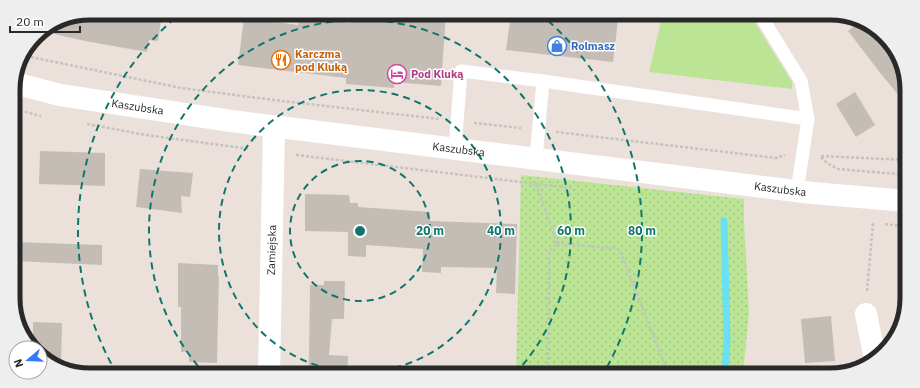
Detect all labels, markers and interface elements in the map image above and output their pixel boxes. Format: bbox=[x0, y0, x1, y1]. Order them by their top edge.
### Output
scale bar bbox=[10, 8, 80, 34]
text: 20 m bbox=[16, 14, 44, 29]
shop icon: Rolmasz bbox=[546, 35, 568, 57]
place label: Rolmasz bbox=[571, 39, 615, 53]
place label: Karczma pod Kluką bbox=[295, 47, 348, 74]
restaurant icon: Karczma pod Kluką bbox=[270, 49, 292, 71]
hotel icon: Pod Kluką bbox=[386, 63, 408, 85]
place label: Pod Kluką bbox=[411, 67, 464, 81]
street label: Kaszubska bbox=[110, 96, 165, 118]
street label: Kaszubska bbox=[432, 139, 486, 159]
street label: Kaszubska bbox=[753, 179, 807, 199]
text: 20 m bbox=[416, 223, 444, 238]
text: 40 m bbox=[487, 223, 515, 238]
text: 60 m bbox=[557, 223, 585, 238]
text: 80 m bbox=[628, 223, 656, 238]
centre of rings bbox=[353, 224, 367, 238]
street label: Zamiejska bbox=[264, 225, 279, 275]
north arrow bbox=[8, 340, 48, 380]
text: N bbox=[11, 357, 26, 369]

